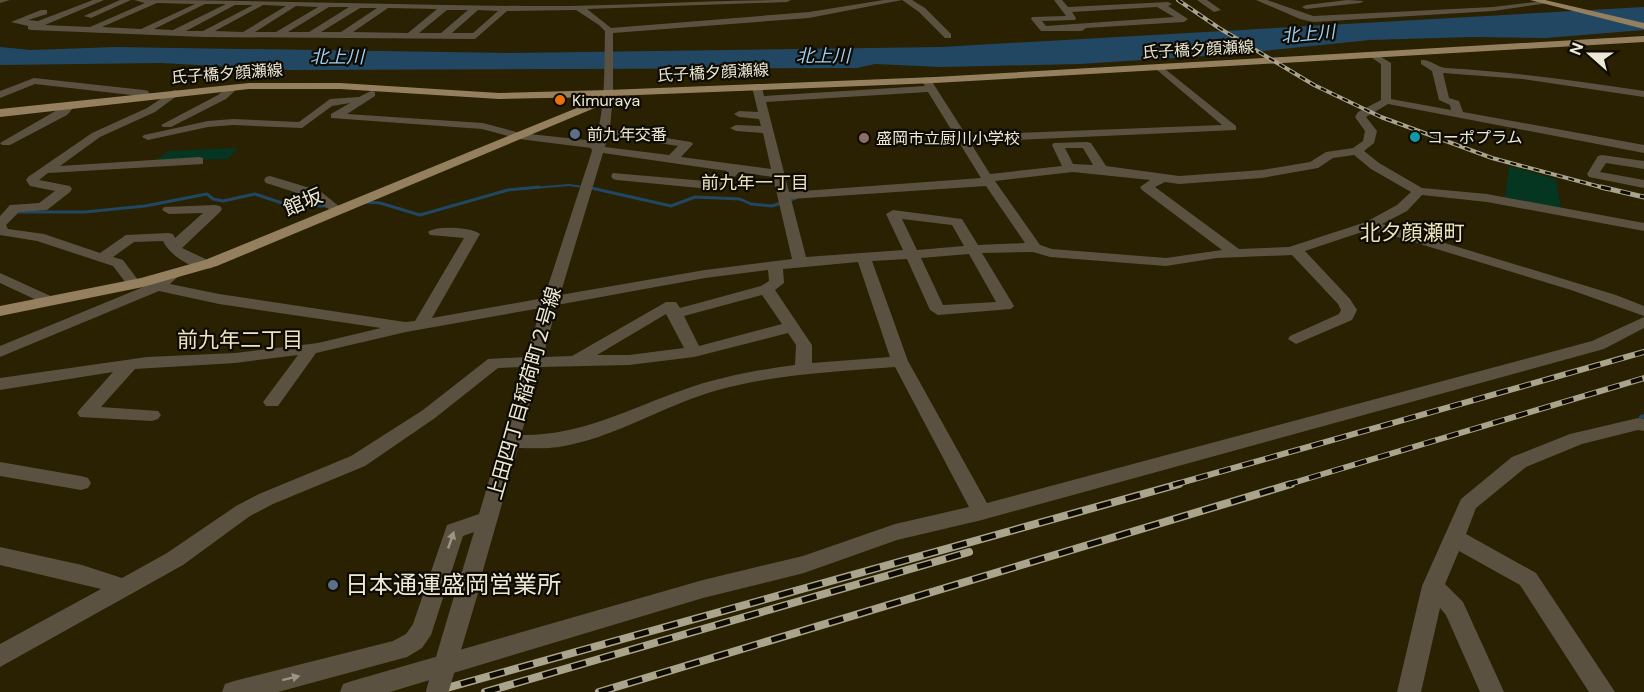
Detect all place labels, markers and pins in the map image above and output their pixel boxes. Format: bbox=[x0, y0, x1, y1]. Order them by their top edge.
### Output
place label: Kimuraya bbox=[572, 90, 640, 111]
marker: Kimuraya bbox=[553, 93, 567, 107]
place label: 前九年交番 bbox=[587, 124, 667, 145]
marker: 前九年交番 bbox=[568, 127, 582, 141]
place label: コーポプラム bbox=[1427, 127, 1523, 148]
place label: 盛岡市立厨川小学校 bbox=[876, 128, 1020, 149]
marker: コーポプラム bbox=[1408, 130, 1422, 144]
marker: 盛岡市立厨川小学校 bbox=[857, 131, 871, 145]
place label: 日本通運盛岡営業所 bbox=[345, 569, 561, 600]
marker: 日本通運盛岡営業所 bbox=[326, 578, 340, 592]

